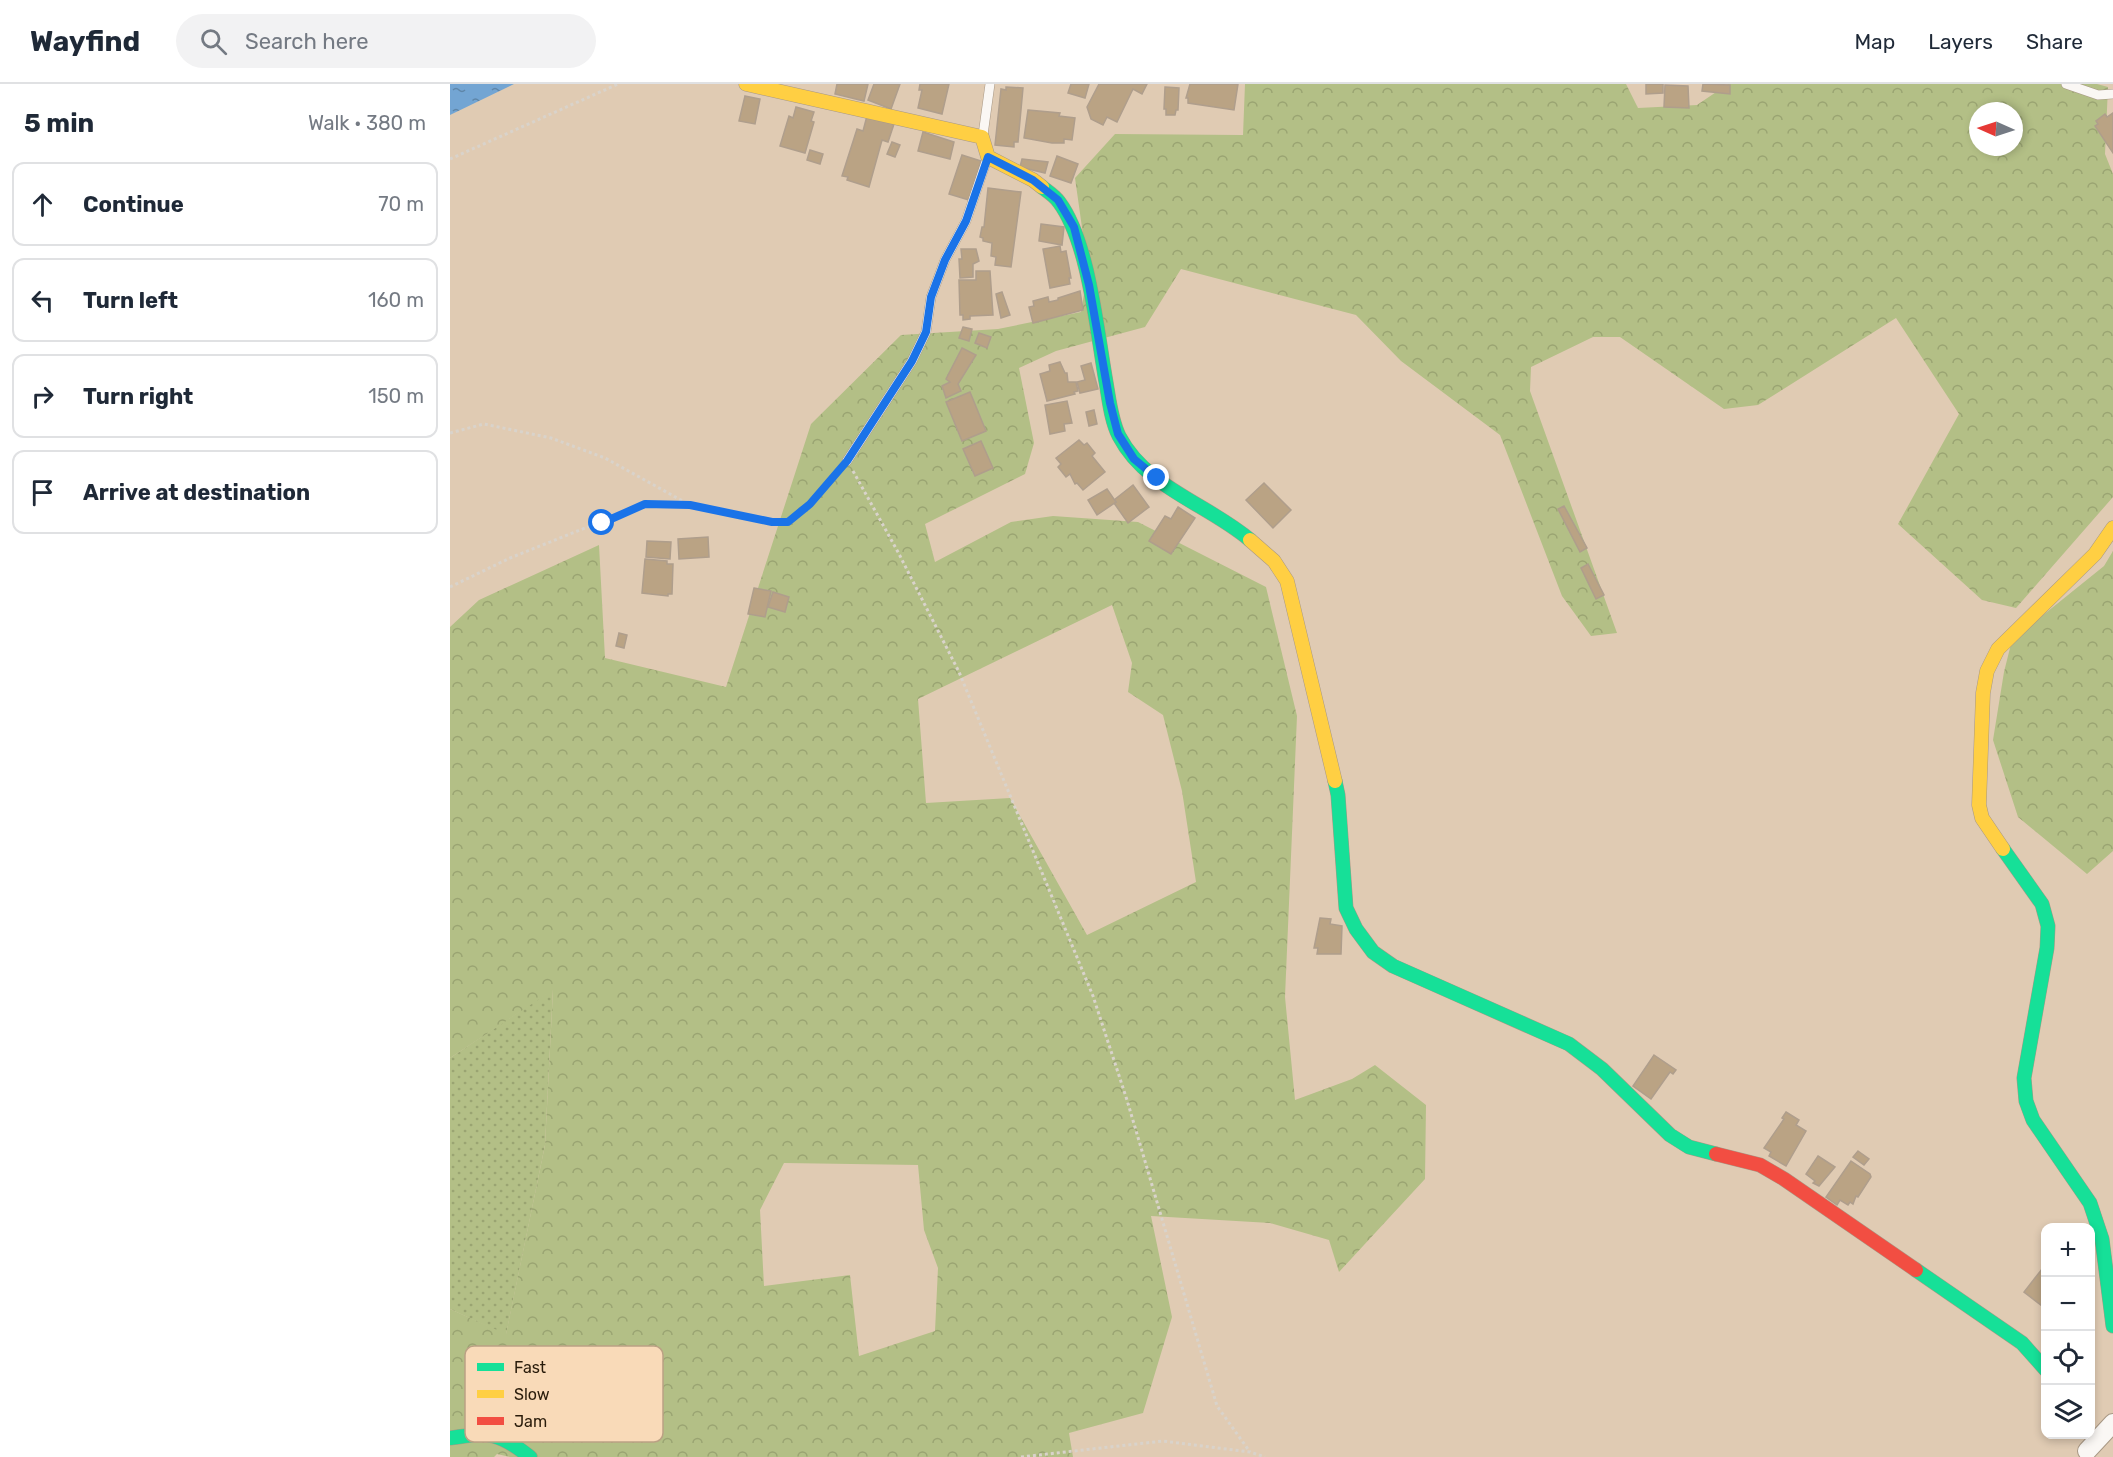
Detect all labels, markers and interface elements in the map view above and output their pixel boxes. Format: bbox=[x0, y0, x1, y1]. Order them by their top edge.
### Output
search box bbox=[176, 14, 596, 68]
text: Wayfind bbox=[30, 25, 140, 58]
icon: search bbox=[197, 25, 230, 58]
text: Search here bbox=[245, 28, 369, 55]
text: Map bbox=[1854, 29, 1895, 54]
text: Layers bbox=[1928, 29, 1993, 54]
text: Share bbox=[2026, 29, 2083, 54]
north arrow bbox=[1969, 102, 2023, 156]
text: 5 min bbox=[24, 108, 94, 139]
text: Walk · 380 m bbox=[308, 111, 426, 135]
icon: ahead bbox=[26, 188, 59, 221]
text: Continue bbox=[83, 191, 184, 218]
text: 70 m bbox=[378, 192, 424, 216]
icon: left bbox=[26, 284, 59, 317]
text: Turn left bbox=[83, 287, 178, 314]
text: 160 m bbox=[368, 288, 424, 312]
icon: right bbox=[26, 380, 59, 413]
text: Turn right bbox=[83, 383, 193, 410]
text: 150 m bbox=[368, 384, 424, 408]
route end bbox=[1143, 464, 1169, 490]
icon: arrive bbox=[26, 476, 59, 509]
text: Arrive at destination bbox=[83, 479, 310, 506]
route start bbox=[588, 509, 614, 535]
map controls bbox=[2041, 1223, 2095, 1439]
button: + bbox=[2041, 1223, 2095, 1277]
button: − bbox=[2041, 1277, 2095, 1331]
button: locate bbox=[2041, 1331, 2095, 1385]
legend bbox=[465, 1346, 663, 1442]
text: Fast bbox=[514, 1358, 546, 1377]
text: Slow bbox=[514, 1385, 550, 1404]
button: layers bbox=[2041, 1385, 2095, 1439]
text: Jam bbox=[514, 1412, 547, 1431]

